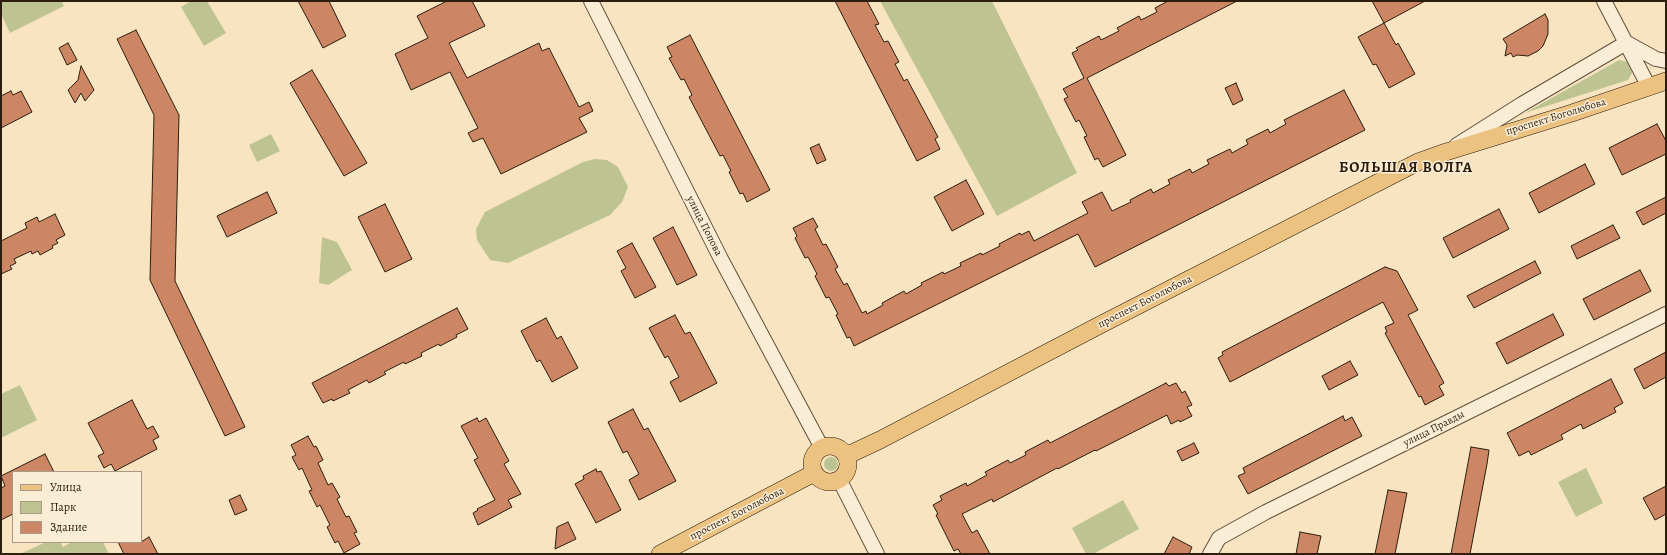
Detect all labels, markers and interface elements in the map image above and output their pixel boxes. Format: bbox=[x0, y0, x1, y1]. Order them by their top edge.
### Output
street label: проспект Боголюбова bbox=[1504, 96, 1608, 138]
district label: БОЛЬШАЯ ВОЛГА bbox=[1339, 159, 1473, 177]
street label: улица Попова bbox=[683, 194, 725, 258]
street label: проспект Боголюбова bbox=[1096, 273, 1194, 331]
street label: улица Правды bbox=[1401, 408, 1467, 450]
legend bbox=[12, 471, 142, 543]
text: Улица bbox=[50, 479, 81, 495]
street label: проспект Боголюбова bbox=[688, 485, 786, 543]
text: Парк bbox=[50, 499, 76, 515]
text: Здание bbox=[50, 519, 87, 535]

